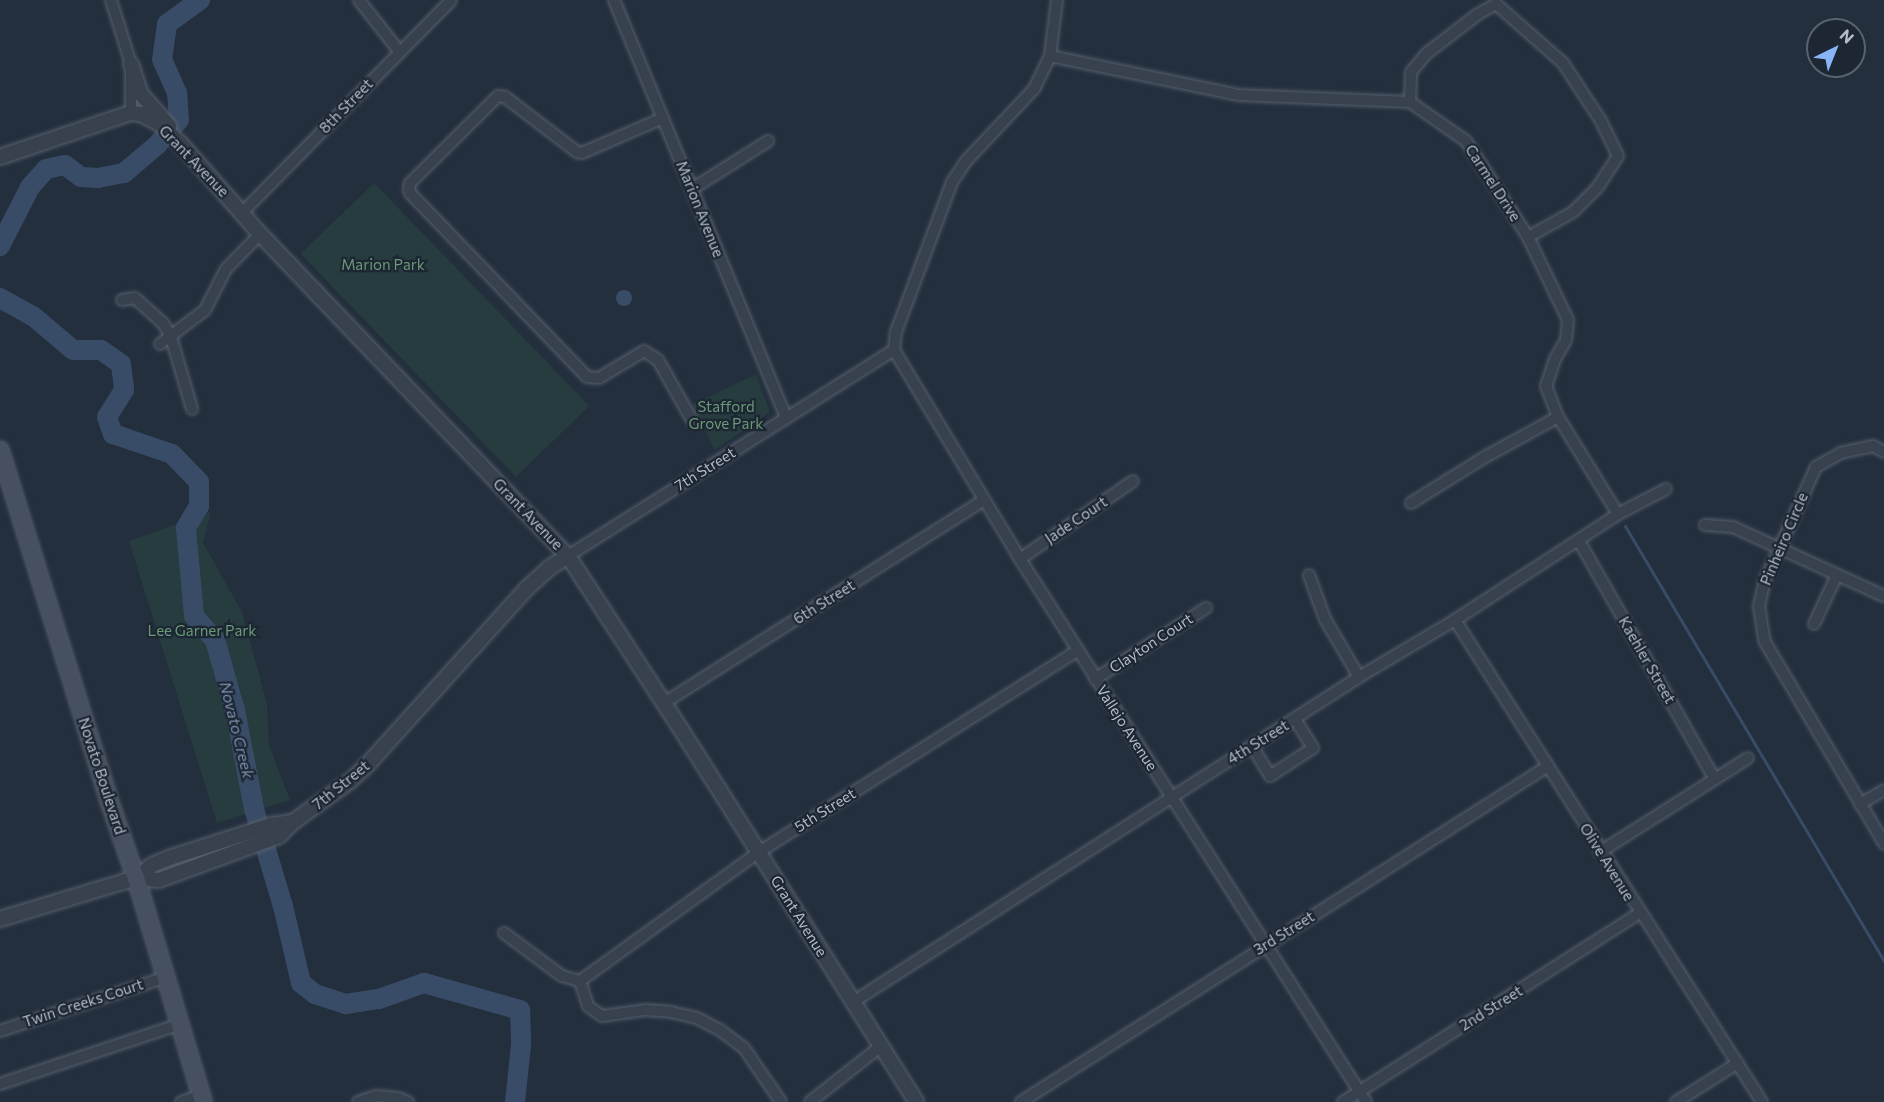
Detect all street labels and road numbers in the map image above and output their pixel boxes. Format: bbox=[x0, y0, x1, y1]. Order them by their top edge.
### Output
street label: 8th Street bbox=[316, 75, 376, 137]
street label: Grant Avenue bbox=[155, 122, 233, 200]
street label: Carmel Drive bbox=[1461, 141, 1525, 225]
street label: Marion Avenue bbox=[672, 158, 728, 260]
street label: 7th Street bbox=[671, 443, 739, 495]
street label: Grant Avenue bbox=[489, 475, 567, 553]
street label: Pinheiro Circle bbox=[1756, 490, 1812, 588]
street label: Jade Court bbox=[1041, 493, 1111, 547]
street label: 6th Street bbox=[790, 576, 858, 628]
street label: Clayton Court bbox=[1106, 609, 1196, 677]
street label: Kaehler Street bbox=[1615, 613, 1679, 707]
street label: Vallejo Avenue bbox=[1093, 682, 1161, 774]
street label: Novato Boulevard bbox=[75, 715, 129, 837]
street label: 4th Street bbox=[1224, 716, 1292, 768]
street label: 7th Street bbox=[309, 757, 373, 813]
street label: 5th Street bbox=[791, 784, 859, 836]
street label: Olive Avenue bbox=[1576, 820, 1638, 904]
street label: Grant Avenue bbox=[767, 872, 831, 960]
street label: 3rd Street bbox=[1250, 907, 1318, 959]
street label: Twin Creeks Court bbox=[21, 975, 145, 1031]
street label: 2nd Street bbox=[1456, 982, 1526, 1034]

